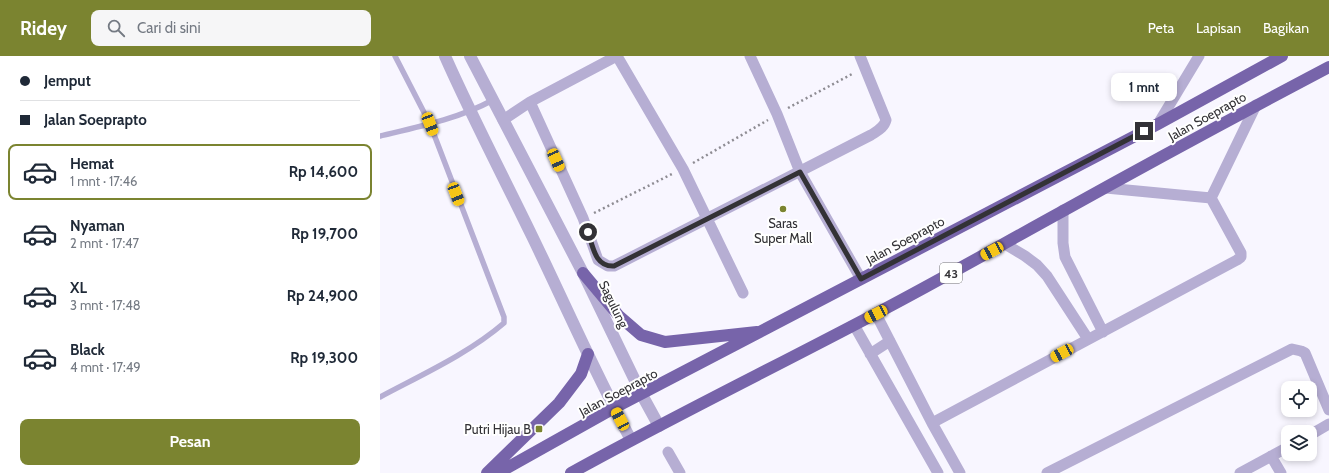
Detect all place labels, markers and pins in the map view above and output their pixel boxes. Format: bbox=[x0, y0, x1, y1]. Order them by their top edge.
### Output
marker: Saras Super Mall bbox=[778, 204, 788, 214]
place label: Saras Super Mall bbox=[754, 215, 812, 246]
place label: Putri Hijau B bbox=[464, 421, 531, 438]
marker: Putri Hijau B bbox=[534, 424, 544, 434]

